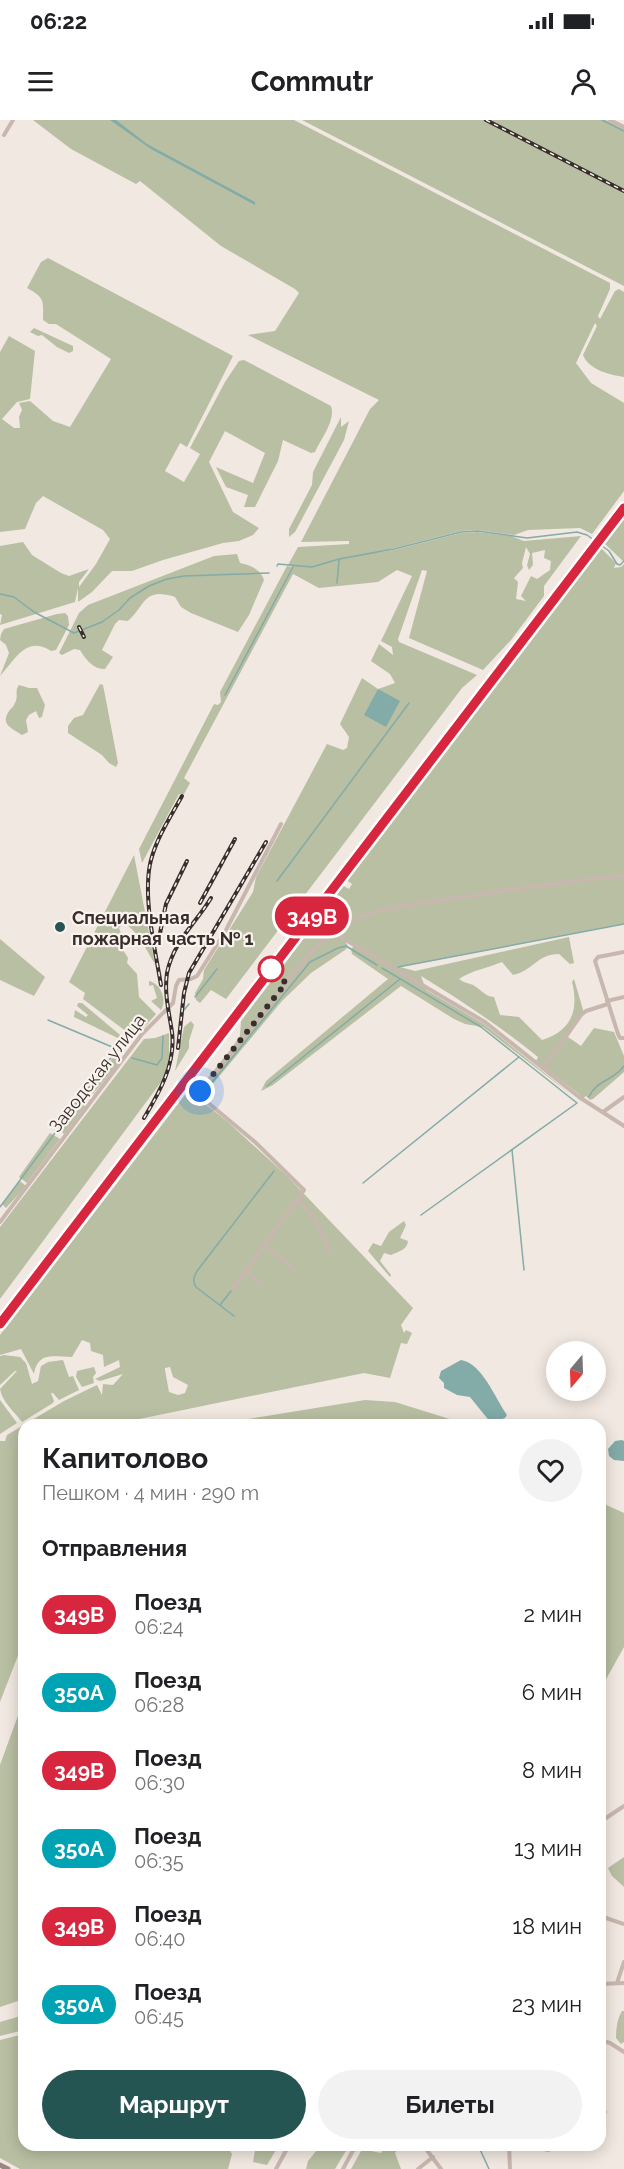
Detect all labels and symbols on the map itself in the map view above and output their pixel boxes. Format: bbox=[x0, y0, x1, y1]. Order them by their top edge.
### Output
line badge: 349В bbox=[270, 896, 354, 936]
place label: Специальная пожарная часть № 1 bbox=[72, 907, 254, 949]
marker: Специальная пожарная часть № 1 bbox=[53, 920, 67, 934]
unlabelled marker bbox=[258, 956, 284, 982]
street label: Заводская улица bbox=[44, 1010, 150, 1136]
your location bbox=[185, 1076, 215, 1106]
north arrow bbox=[546, 1341, 606, 1401]

